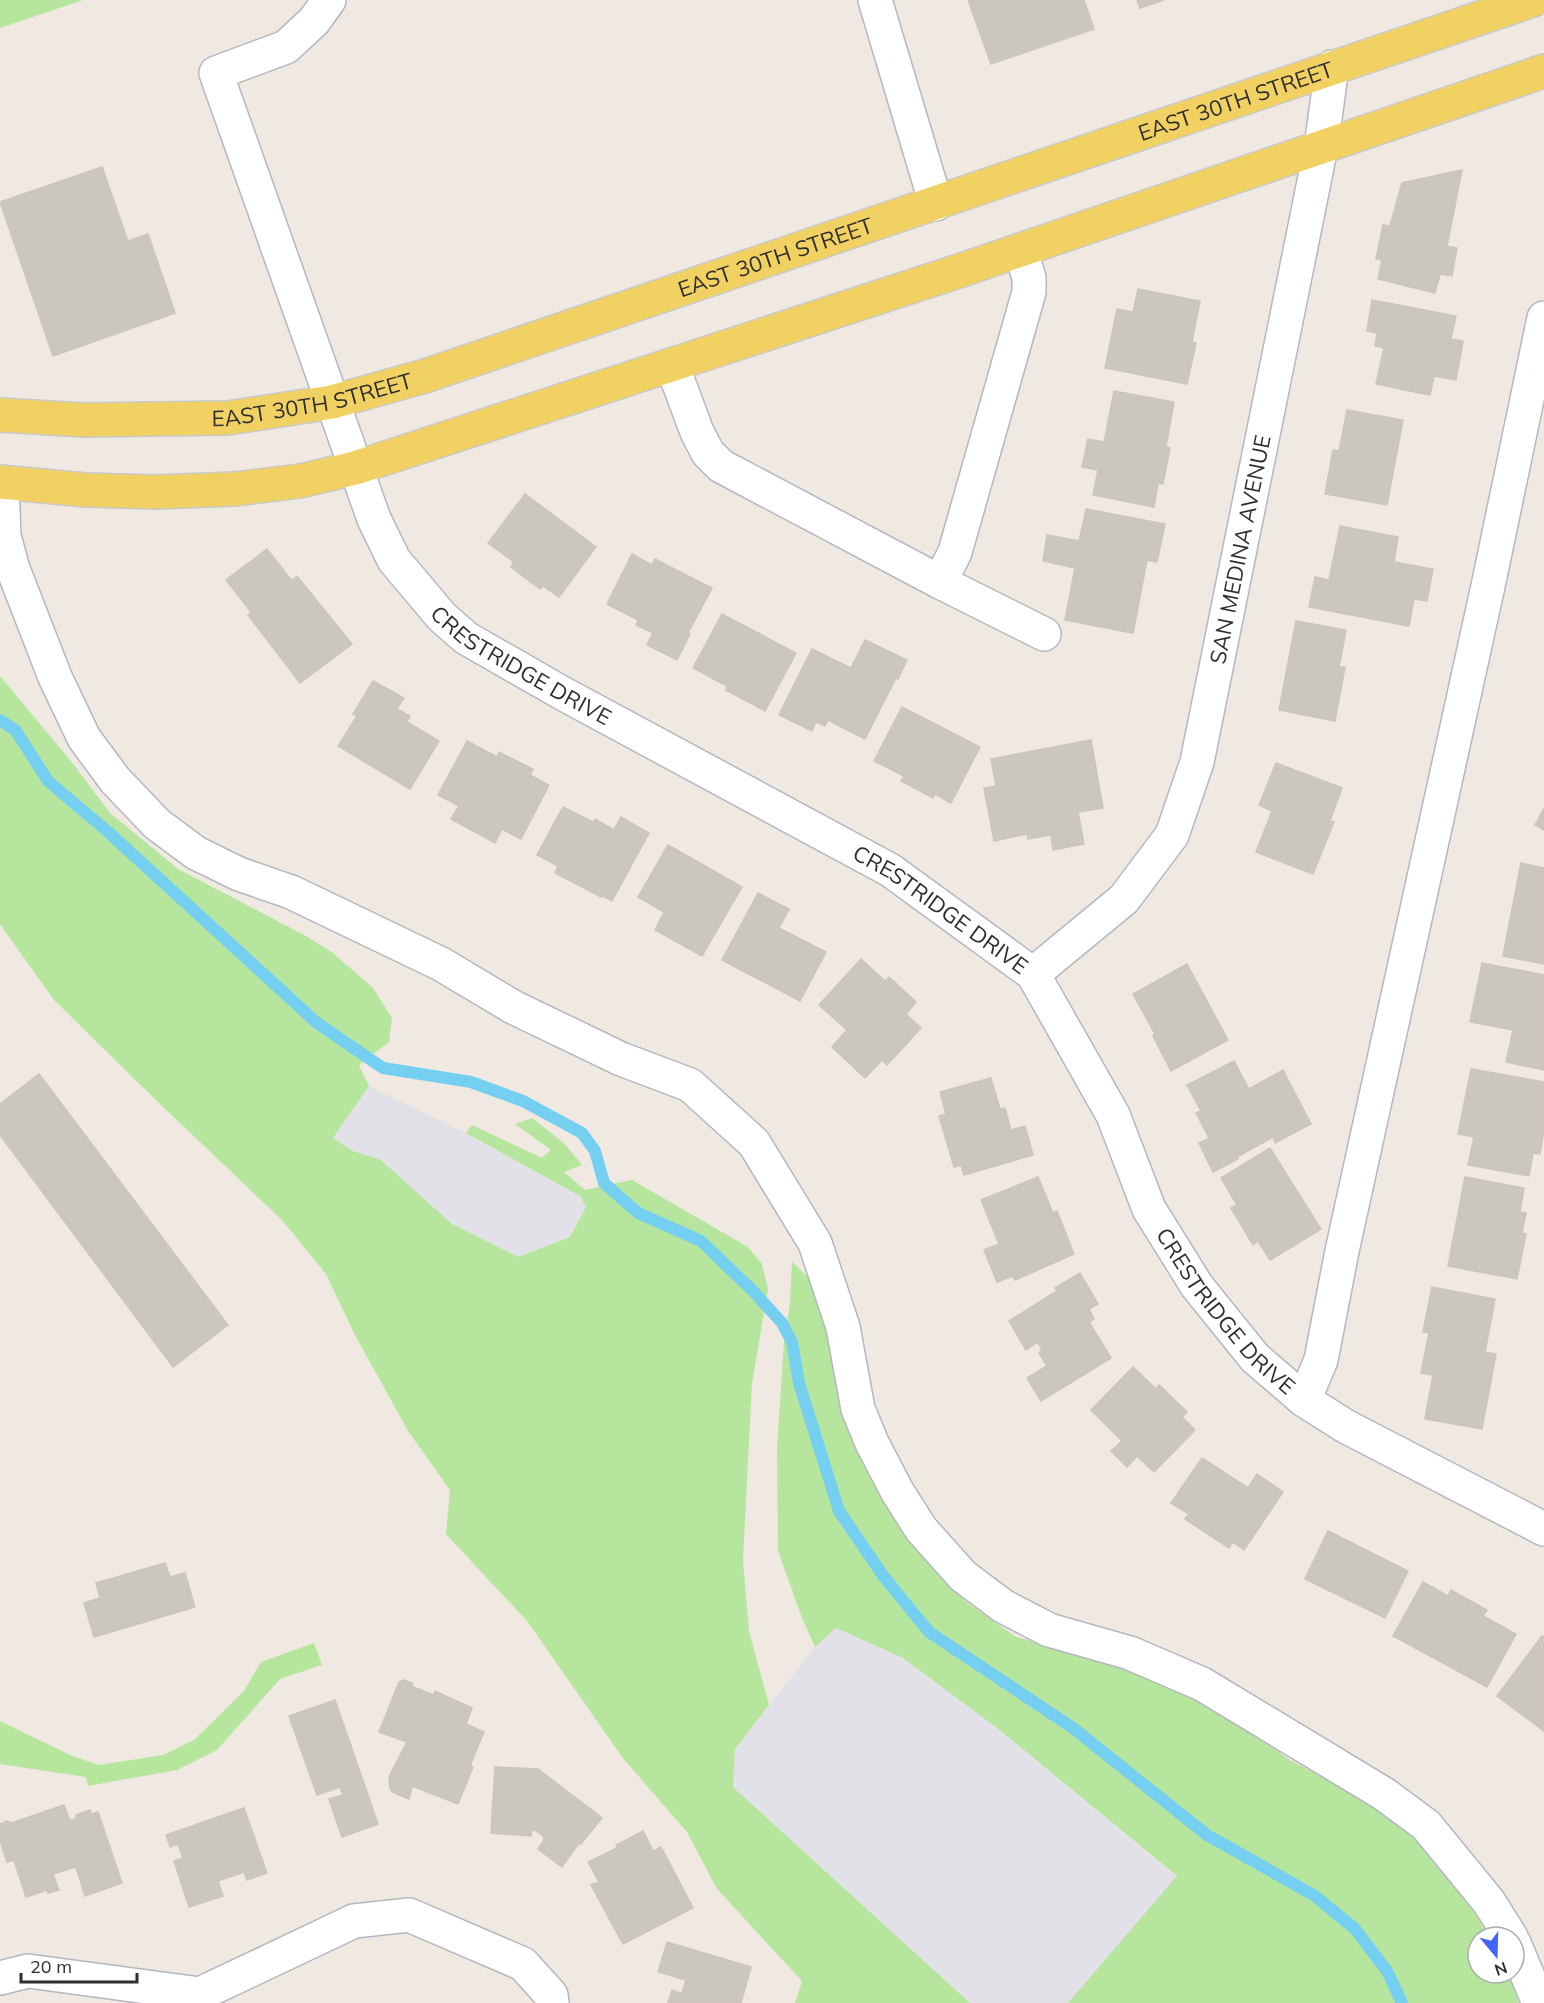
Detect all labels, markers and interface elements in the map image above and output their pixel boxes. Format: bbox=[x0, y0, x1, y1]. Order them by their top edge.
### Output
street label: EAST 30TH STREET bbox=[1134, 55, 1337, 147]
street label: EAST 30TH STREET bbox=[674, 211, 877, 303]
street label: EAST 30TH STREET bbox=[212, 366, 415, 432]
street label: SAN MEDINA AVENUE bbox=[1203, 432, 1277, 666]
street label: CRESTRIDGE DRIVE bbox=[424, 600, 616, 731]
street label: CRESTRIDGE DRIVE bbox=[848, 839, 1034, 980]
street label: CRESTRIDGE DRIVE bbox=[1150, 1222, 1301, 1400]
north arrow bbox=[1466, 1925, 1526, 1985]
scale bar bbox=[21, 1946, 136, 1984]
text: 20 m bbox=[30, 1955, 72, 1978]
text: N bbox=[1492, 1958, 1510, 1981]

